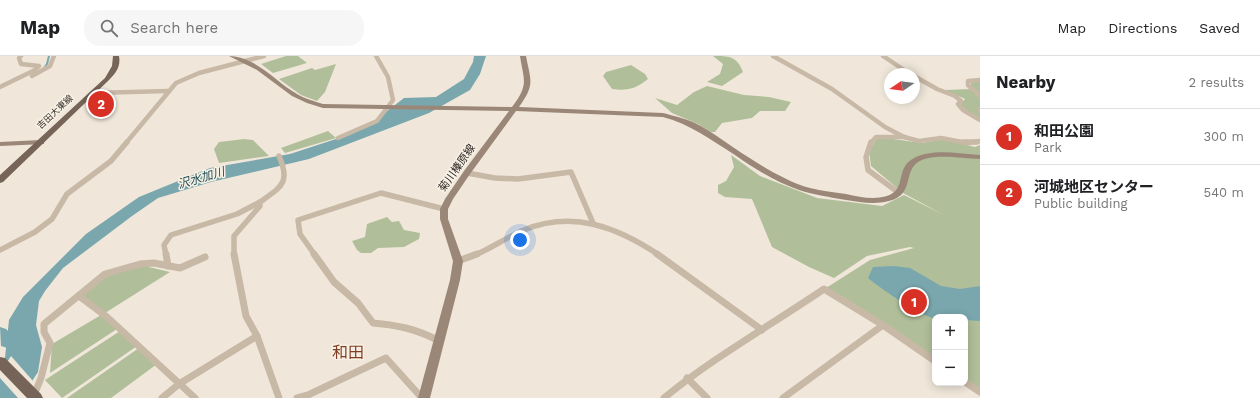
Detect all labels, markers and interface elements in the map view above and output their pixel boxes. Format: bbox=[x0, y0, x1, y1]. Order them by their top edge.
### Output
search box bbox=[84, 10, 364, 46]
text: Map bbox=[20, 16, 60, 39]
icon: search bbox=[98, 17, 120, 39]
text: Search here bbox=[130, 19, 218, 37]
text: Map bbox=[1058, 20, 1086, 36]
text: Directions bbox=[1108, 20, 1177, 36]
text: Saved bbox=[1199, 20, 1240, 36]
north arrow bbox=[884, 68, 920, 104]
text: Nearby bbox=[996, 72, 1055, 92]
text: 2 results bbox=[1189, 75, 1244, 90]
pin: 2 bbox=[88, 89, 114, 119]
street label: 吉田大東線 bbox=[35, 92, 76, 131]
text: 和田公園 bbox=[1034, 122, 1094, 140]
text: 1 bbox=[1006, 129, 1012, 144]
text: 300 m bbox=[1203, 129, 1244, 144]
text: Park bbox=[1034, 140, 1062, 155]
street label: 菊川榛原線 bbox=[436, 142, 478, 194]
water label: 沢水加川 bbox=[176, 164, 228, 191]
text: 河城地区センター bbox=[1034, 178, 1154, 196]
text: 2 bbox=[1005, 185, 1013, 200]
text: 540 m bbox=[1204, 185, 1244, 200]
text: Public building bbox=[1034, 196, 1127, 211]
your location bbox=[510, 230, 530, 250]
pin: 1 bbox=[901, 287, 927, 317]
map controls bbox=[932, 314, 968, 386]
button: + bbox=[932, 314, 968, 350]
district label: 和田 bbox=[332, 343, 364, 362]
button: − bbox=[932, 350, 968, 386]

